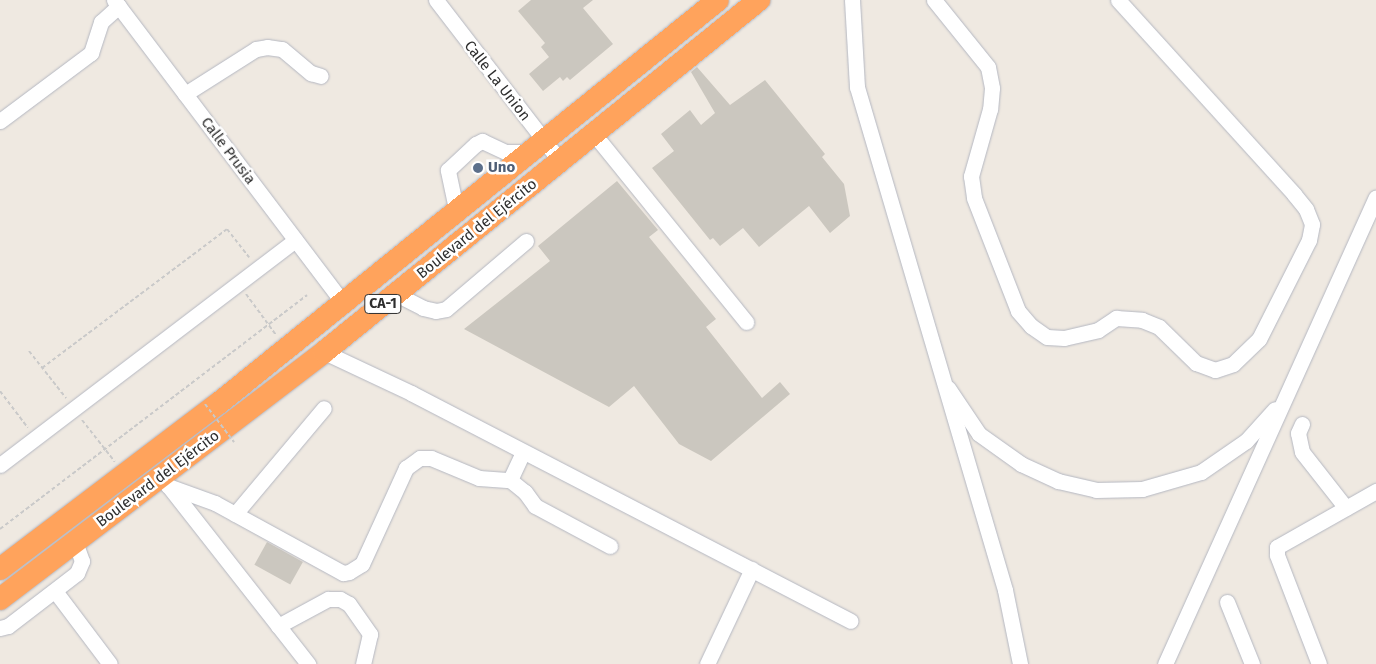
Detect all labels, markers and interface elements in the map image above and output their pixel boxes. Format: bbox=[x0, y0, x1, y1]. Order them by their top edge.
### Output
street label: Calle La Union bbox=[460, 37, 534, 125]
street label: Calle Prusia bbox=[197, 114, 259, 188]
place label: Uno bbox=[488, 159, 515, 177]
marker: Uno bbox=[472, 162, 484, 174]
street label: Boulevard del Ejército bbox=[413, 175, 541, 283]
road number: CA-1 bbox=[364, 292, 402, 316]
street label: Boulevard del Ejército bbox=[93, 427, 223, 531]

